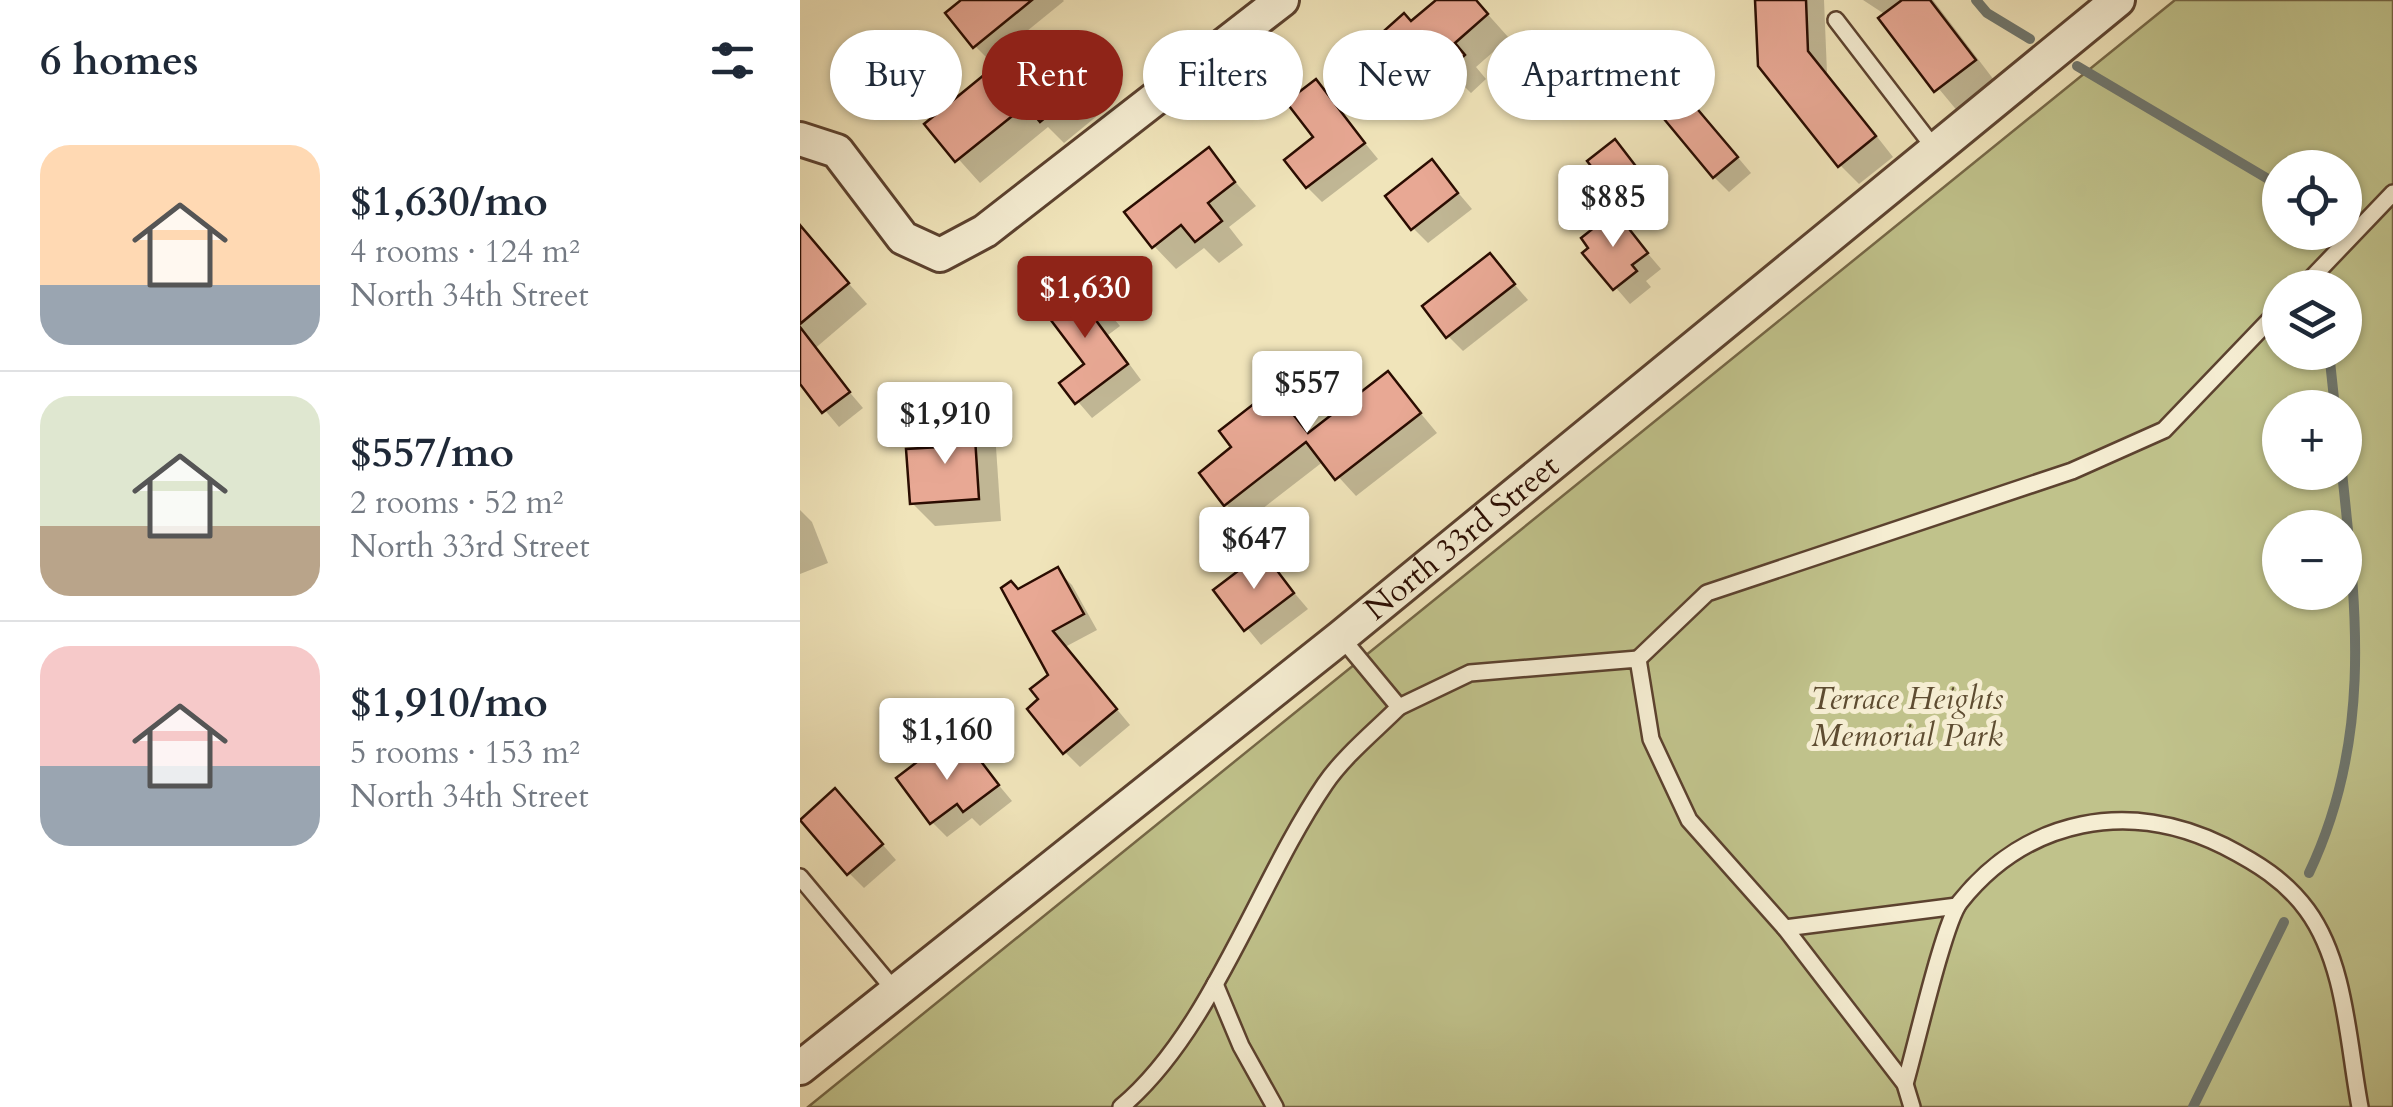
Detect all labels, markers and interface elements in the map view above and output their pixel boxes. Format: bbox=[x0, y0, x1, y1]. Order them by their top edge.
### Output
chip: Buy bbox=[830, 30, 962, 120]
chip: Rent bbox=[982, 30, 1123, 120]
chip: Filters bbox=[1143, 30, 1303, 120]
chip: New bbox=[1323, 30, 1467, 120]
chip: Apartment bbox=[1487, 30, 1715, 120]
text: 6 homes bbox=[40, 32, 198, 89]
icon: filters bbox=[705, 33, 760, 88]
map controls bbox=[2262, 150, 2362, 610]
button: locate bbox=[2262, 150, 2362, 250]
pin: $885 bbox=[1554, 165, 1672, 250]
text: $1,630/mo bbox=[350, 173, 548, 230]
text: $885 bbox=[1580, 175, 1646, 219]
icon: home bbox=[120, 185, 240, 305]
text: 4 rooms · 124 m² bbox=[350, 230, 580, 274]
pin: $1,630 bbox=[1004, 256, 1166, 341]
text: $1,630 bbox=[1039, 266, 1131, 310]
button: layers bbox=[2262, 270, 2362, 370]
text: North 34th Street bbox=[350, 274, 589, 318]
pin: $557 bbox=[1248, 351, 1366, 436]
text: $557 bbox=[1274, 361, 1340, 405]
pin: $1,910 bbox=[864, 382, 1026, 467]
button: + bbox=[2262, 390, 2362, 490]
text: $1,910 bbox=[899, 392, 991, 436]
text: $557/mo bbox=[350, 424, 514, 481]
icon: home bbox=[120, 436, 240, 556]
street label: North 33rd Street bbox=[1355, 445, 1568, 631]
text: 2 rooms · 52 m² bbox=[350, 481, 563, 525]
pin: $647 bbox=[1195, 507, 1313, 592]
button: − bbox=[2262, 510, 2362, 610]
text: $647 bbox=[1221, 517, 1287, 561]
text: North 33rd Street bbox=[350, 525, 590, 569]
text: $1,910/mo bbox=[350, 674, 548, 731]
park label: Terrace Heights Memorial Park bbox=[1811, 677, 2004, 758]
icon: home bbox=[120, 686, 240, 806]
pin: $1,160 bbox=[866, 698, 1028, 783]
text: $1,160 bbox=[901, 708, 993, 752]
text: 5 rooms · 153 m² bbox=[350, 731, 580, 775]
text: North 34th Street bbox=[350, 775, 589, 819]

